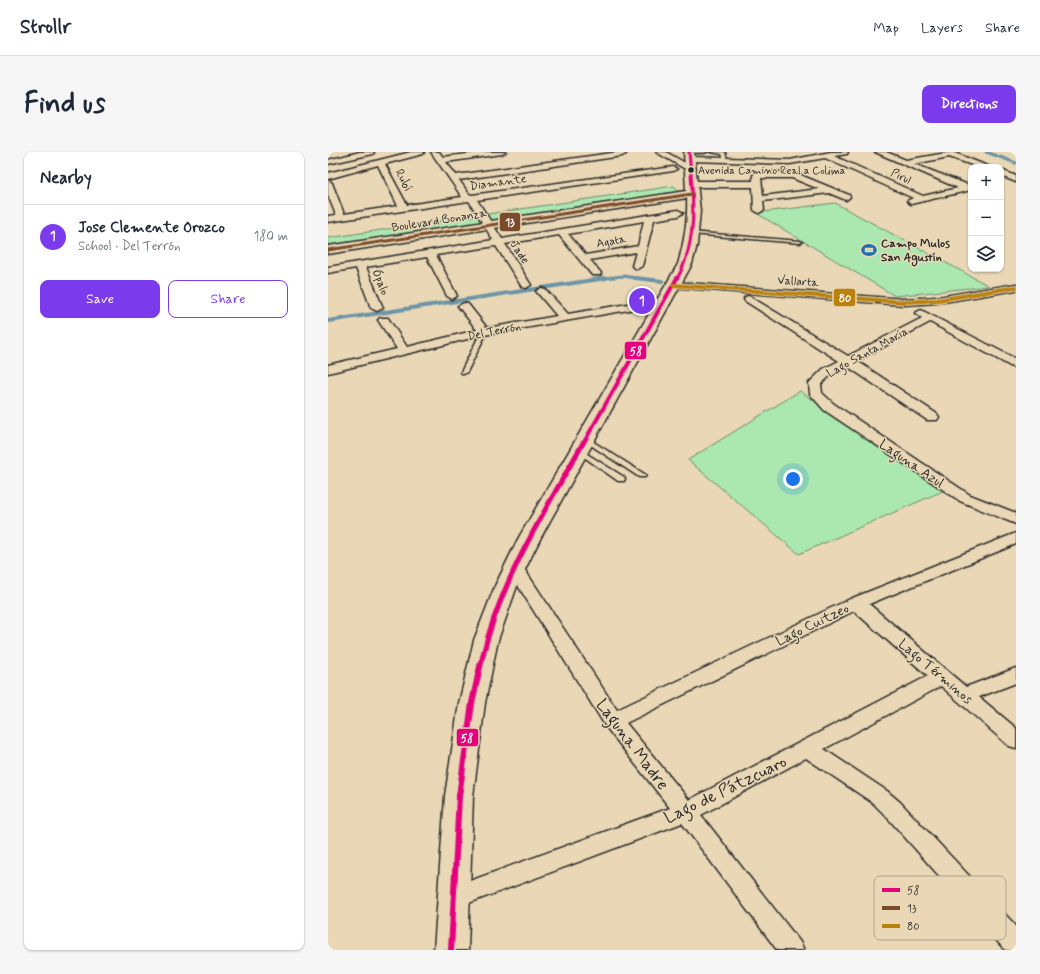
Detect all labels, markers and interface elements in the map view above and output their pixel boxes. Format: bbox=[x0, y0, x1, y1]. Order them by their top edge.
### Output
text: Strollr bbox=[20, 15, 71, 40]
text: Map bbox=[873, 19, 899, 37]
text: Layers bbox=[921, 19, 963, 37]
text: Share bbox=[985, 19, 1020, 37]
button: Directions bbox=[922, 85, 1016, 123]
text: Find us bbox=[24, 86, 105, 123]
place label: Avenida Camino Real a Colima bbox=[698, 164, 846, 178]
map controls bbox=[968, 164, 1004, 272]
button: + bbox=[968, 164, 1004, 200]
marker: Avenida Camino Real a Colima bbox=[686, 165, 696, 175]
street label: Pirul bbox=[888, 165, 913, 189]
text: Nearby bbox=[40, 167, 92, 189]
street label: Rubí bbox=[391, 167, 415, 194]
street label: Diamante bbox=[469, 171, 528, 195]
button: − bbox=[968, 200, 1004, 236]
street label: Boulevard Bonanza bbox=[391, 205, 489, 236]
line badge: 13 bbox=[499, 212, 521, 232]
text: 13 bbox=[505, 216, 515, 230]
text: Jose Clemente Orozco bbox=[78, 218, 225, 238]
text: 1 bbox=[50, 228, 56, 245]
text: 180 m bbox=[253, 228, 288, 245]
street label: Agata bbox=[595, 231, 628, 252]
place label: Campo Mulos San Agustín bbox=[881, 236, 950, 267]
button: layers bbox=[968, 236, 1004, 272]
text: School · Del Terrón bbox=[78, 238, 181, 255]
street label: Jade bbox=[506, 238, 533, 267]
sports icon: Campo Mulos San Agustín bbox=[860, 241, 878, 259]
street label: Ópalo bbox=[368, 267, 392, 298]
street label: Vallarta bbox=[777, 273, 820, 291]
button: Save bbox=[40, 280, 160, 318]
button: Share bbox=[168, 280, 288, 318]
pin: 1 bbox=[629, 286, 655, 316]
line badge: 80 bbox=[833, 288, 856, 307]
text: 80 bbox=[839, 292, 851, 306]
street label: Del Terrón bbox=[466, 319, 522, 345]
street label: Lago Santa María bbox=[824, 324, 912, 383]
line badge: 58 bbox=[624, 341, 647, 360]
text: 58 bbox=[630, 345, 642, 359]
street label: Laguna Azul bbox=[874, 435, 947, 494]
your location bbox=[783, 469, 803, 489]
street label: Lago Cuitzeo bbox=[773, 599, 853, 652]
street label: Lago Términos bbox=[893, 635, 976, 710]
street label: Laguna Madre bbox=[588, 695, 674, 796]
line badge: 58 bbox=[456, 728, 479, 747]
text: 58 bbox=[461, 732, 473, 746]
street label: Lago de Pátzcuaro bbox=[661, 751, 792, 832]
legend bbox=[874, 876, 1006, 940]
text: 58 bbox=[907, 884, 920, 898]
text: 13 bbox=[907, 902, 917, 916]
text: 80 bbox=[907, 920, 920, 934]

